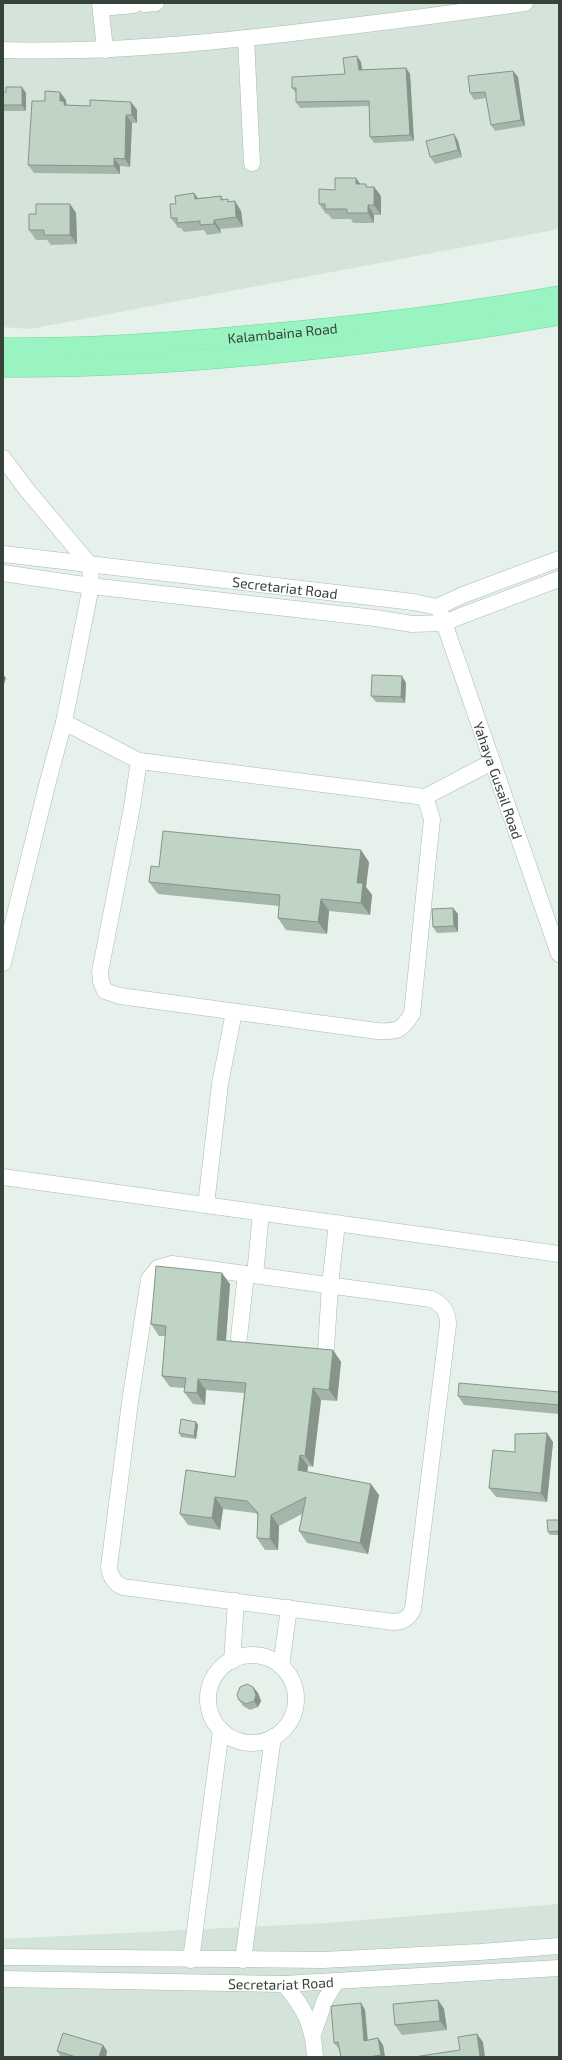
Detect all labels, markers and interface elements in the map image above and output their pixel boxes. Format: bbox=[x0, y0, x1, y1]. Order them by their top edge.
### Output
street label: Kalambaina Road bbox=[227, 319, 338, 346]
street label: Secretariat Road bbox=[232, 572, 339, 602]
street label: Yahaya Gusail Road bbox=[470, 719, 527, 841]
street label: Secretariat Road bbox=[228, 1973, 334, 1993]

